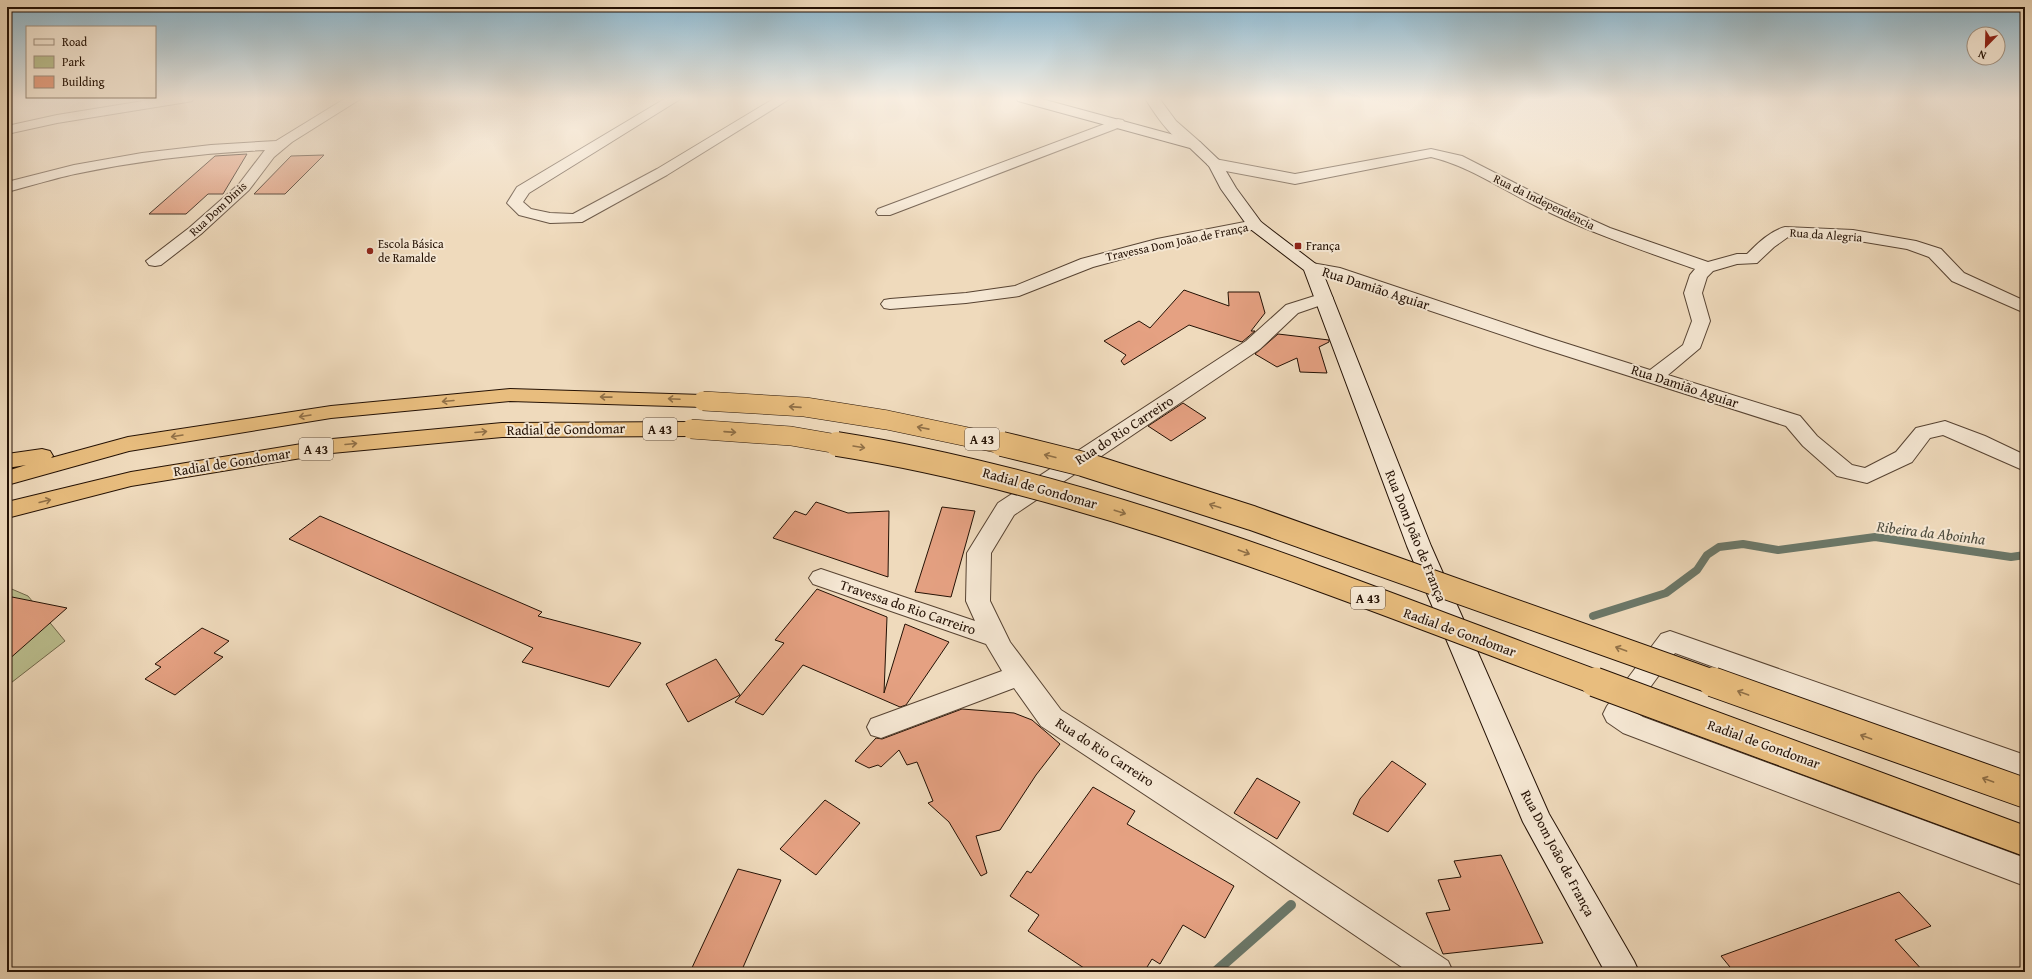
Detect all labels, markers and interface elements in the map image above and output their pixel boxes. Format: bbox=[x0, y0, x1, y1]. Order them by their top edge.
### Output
legend bbox=[26, 26, 156, 98]
north arrow bbox=[1966, 26, 2006, 66]
text: Road bbox=[62, 33, 88, 50]
text: N bbox=[1975, 46, 1989, 64]
text: Park bbox=[62, 53, 86, 70]
text: Building bbox=[62, 73, 105, 90]
street label: Rua da Independência bbox=[1491, 170, 1598, 234]
street label: Rua Dom Dinis bbox=[185, 177, 250, 240]
street label: Travessa Dom João de França bbox=[1104, 218, 1250, 265]
street label: Rua da Alegria bbox=[1789, 223, 1863, 246]
place label: Escola Básica de Ramalde bbox=[378, 235, 444, 266]
place label: França bbox=[1306, 237, 1340, 254]
marker: França bbox=[1293, 241, 1303, 251]
marker: Escola Básica de Ramalde bbox=[365, 246, 375, 256]
street label: Rua Damião Aguiar bbox=[1320, 261, 1433, 315]
street label: Rua Damião Aguiar bbox=[1629, 359, 1742, 413]
street label: Rua do Rio Carreiro bbox=[1071, 391, 1177, 469]
one-way arrow bbox=[600, 393, 613, 401]
one-way arrow bbox=[668, 396, 681, 403]
one-way arrow bbox=[442, 397, 455, 404]
one-way arrow bbox=[789, 403, 802, 410]
one-way arrow bbox=[299, 412, 312, 420]
street label: Radial de Gondomar bbox=[507, 418, 626, 440]
road number: A 43 bbox=[643, 418, 677, 440]
one-way arrow bbox=[917, 423, 930, 431]
one-way arrow bbox=[723, 428, 736, 435]
road number: A 43 bbox=[965, 428, 999, 450]
one-way arrow bbox=[474, 429, 487, 436]
one-way arrow bbox=[171, 432, 184, 440]
road number: A 43 bbox=[299, 438, 333, 460]
one-way arrow bbox=[344, 440, 357, 448]
street label: Radial de Gondomar bbox=[172, 443, 292, 481]
one-way arrow bbox=[852, 443, 865, 451]
one-way arrow bbox=[1044, 452, 1057, 459]
street label: Radial de Gondomar bbox=[980, 462, 1100, 514]
street label: Rua Dom João de França bbox=[1380, 467, 1452, 605]
one-way arrow bbox=[38, 497, 51, 504]
one-way arrow bbox=[1208, 502, 1221, 509]
one-way arrow bbox=[1114, 509, 1127, 516]
water label: Ribeira da Aboinha bbox=[1875, 515, 1987, 550]
one-way arrow bbox=[1237, 549, 1249, 557]
street label: Travessa do Rio Carreiro bbox=[837, 574, 979, 640]
road number: A 43 bbox=[1351, 587, 1385, 609]
street label: Radial de Gondomar bbox=[1401, 602, 1519, 662]
one-way arrow bbox=[1615, 645, 1627, 653]
one-way arrow bbox=[1737, 689, 1750, 696]
street label: Rua do Rio Carreiro bbox=[1052, 713, 1158, 791]
street label: Radial de Gondomar bbox=[1705, 714, 1823, 774]
one-way arrow bbox=[1860, 732, 1872, 740]
one-way arrow bbox=[1982, 776, 1995, 783]
street label: Rua Dom João de França bbox=[1516, 786, 1600, 920]

